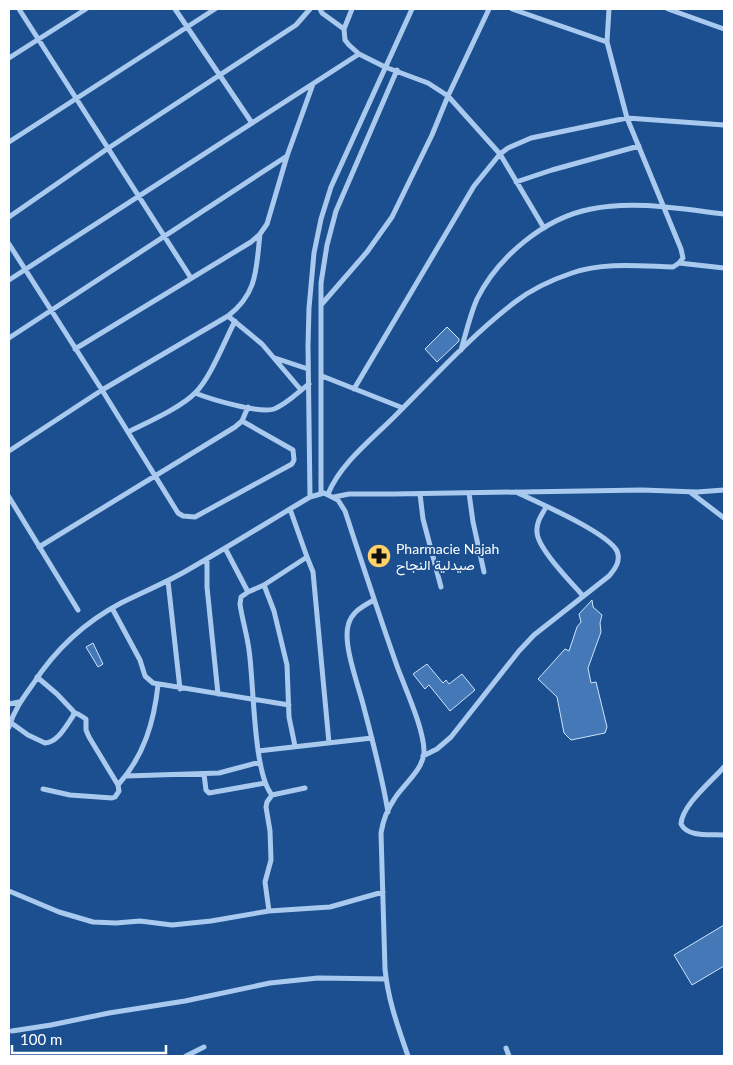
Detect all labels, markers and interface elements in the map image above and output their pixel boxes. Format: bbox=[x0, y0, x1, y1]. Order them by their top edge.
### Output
place label: Pharmacie Najah صيدلية النجاح bbox=[396, 540, 499, 576]
pharmacy icon: Pharmacie Najah صيدلية النجاح bbox=[366, 543, 392, 569]
scale bar bbox=[12, 1022, 166, 1054]
text: 100 m bbox=[20, 1030, 62, 1048]

